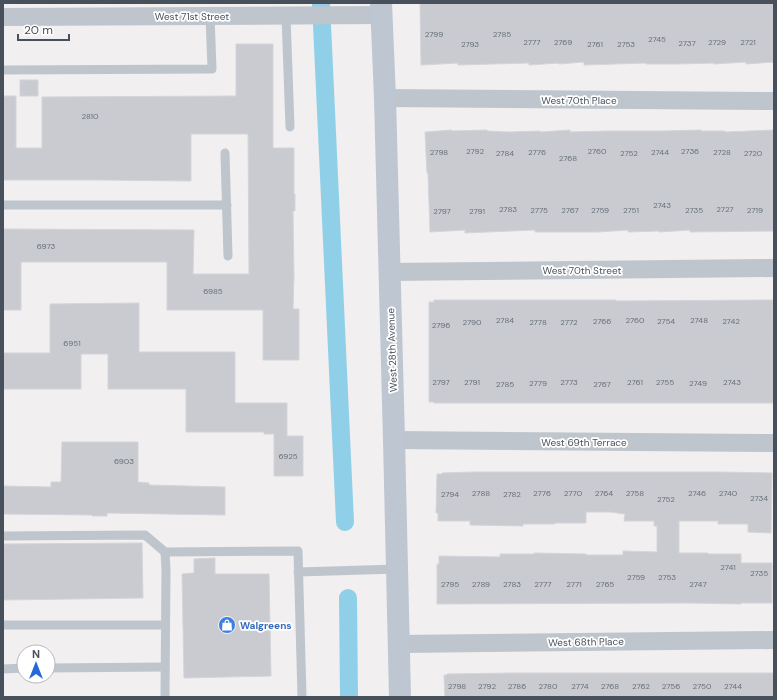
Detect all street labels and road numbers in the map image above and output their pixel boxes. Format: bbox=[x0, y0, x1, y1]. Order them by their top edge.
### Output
street label: West 71st Street bbox=[155, 10, 229, 23]
street label: West 70th Place bbox=[541, 94, 617, 107]
street label: West 70th Street bbox=[543, 264, 622, 277]
street label: West 28th Avenue bbox=[384, 307, 400, 392]
street label: West 69th Terrace bbox=[541, 436, 627, 449]
street label: West 68th Place bbox=[548, 635, 624, 649]

